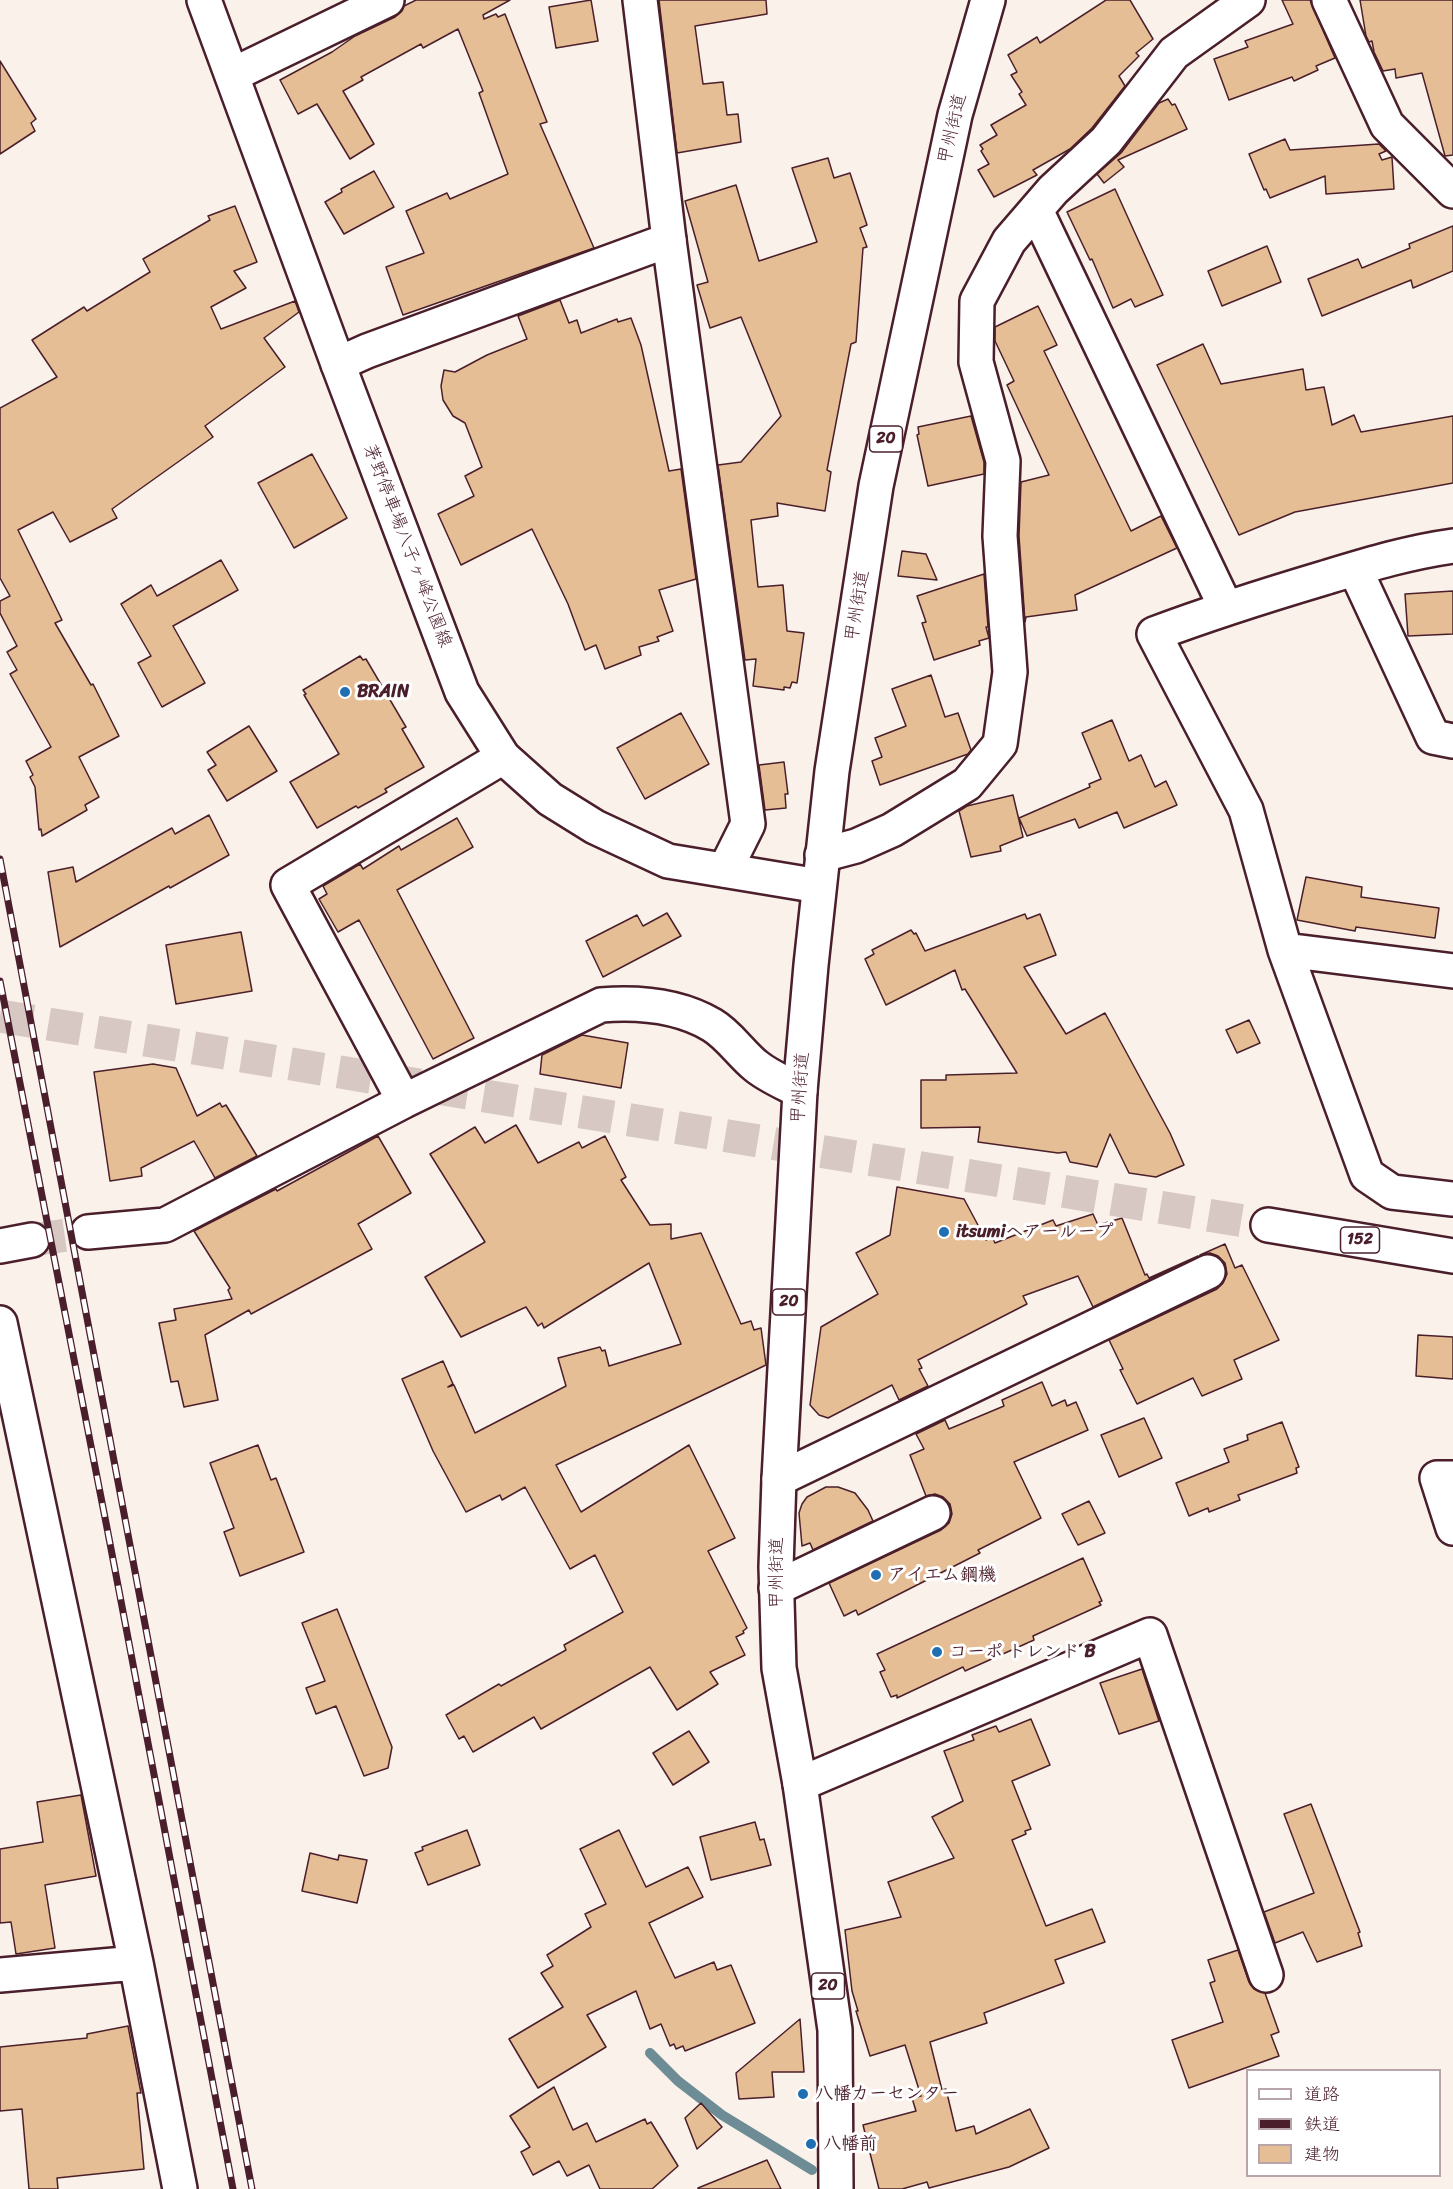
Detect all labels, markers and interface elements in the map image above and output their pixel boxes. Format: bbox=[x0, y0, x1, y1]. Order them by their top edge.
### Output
street label: 甲州街道 bbox=[934, 91, 972, 167]
road number: 20 bbox=[870, 426, 902, 452]
street label: 茅野停車場八子ヶ峰公園線 bbox=[358, 441, 456, 651]
street label: 甲州街道 bbox=[842, 569, 874, 643]
place label: BRAIN bbox=[357, 681, 409, 703]
marker: BRAIN bbox=[338, 685, 352, 699]
street label: 甲州街道 bbox=[788, 1051, 814, 1125]
place label: itsumiヘアーループ bbox=[956, 1221, 1114, 1243]
marker: itsumiヘアーループ bbox=[937, 1225, 951, 1239]
road number: 152 bbox=[1340, 1227, 1380, 1253]
road number: 20 bbox=[772, 1289, 806, 1315]
street label: 甲州街道 bbox=[766, 1537, 788, 1609]
place label: アイエム鋼機 bbox=[888, 1564, 996, 1586]
marker: アイエム鋼機 bbox=[869, 1568, 883, 1582]
place label: コーポ トレンド B bbox=[949, 1641, 1096, 1663]
marker: コーポ トレンド B bbox=[930, 1645, 944, 1659]
road number: 20 bbox=[812, 1973, 844, 1999]
legend bbox=[1246, 2069, 1441, 2177]
text: 道路 bbox=[1304, 2078, 1340, 2110]
place label: 八幡カーセンター bbox=[815, 2083, 959, 2105]
marker: 八幡カーセンター bbox=[796, 2087, 810, 2101]
text: 鉄道 bbox=[1304, 2108, 1340, 2140]
place label: 八幡前 bbox=[823, 2133, 877, 2155]
marker: 八幡前 bbox=[804, 2137, 818, 2151]
text: 建物 bbox=[1304, 2138, 1340, 2170]

